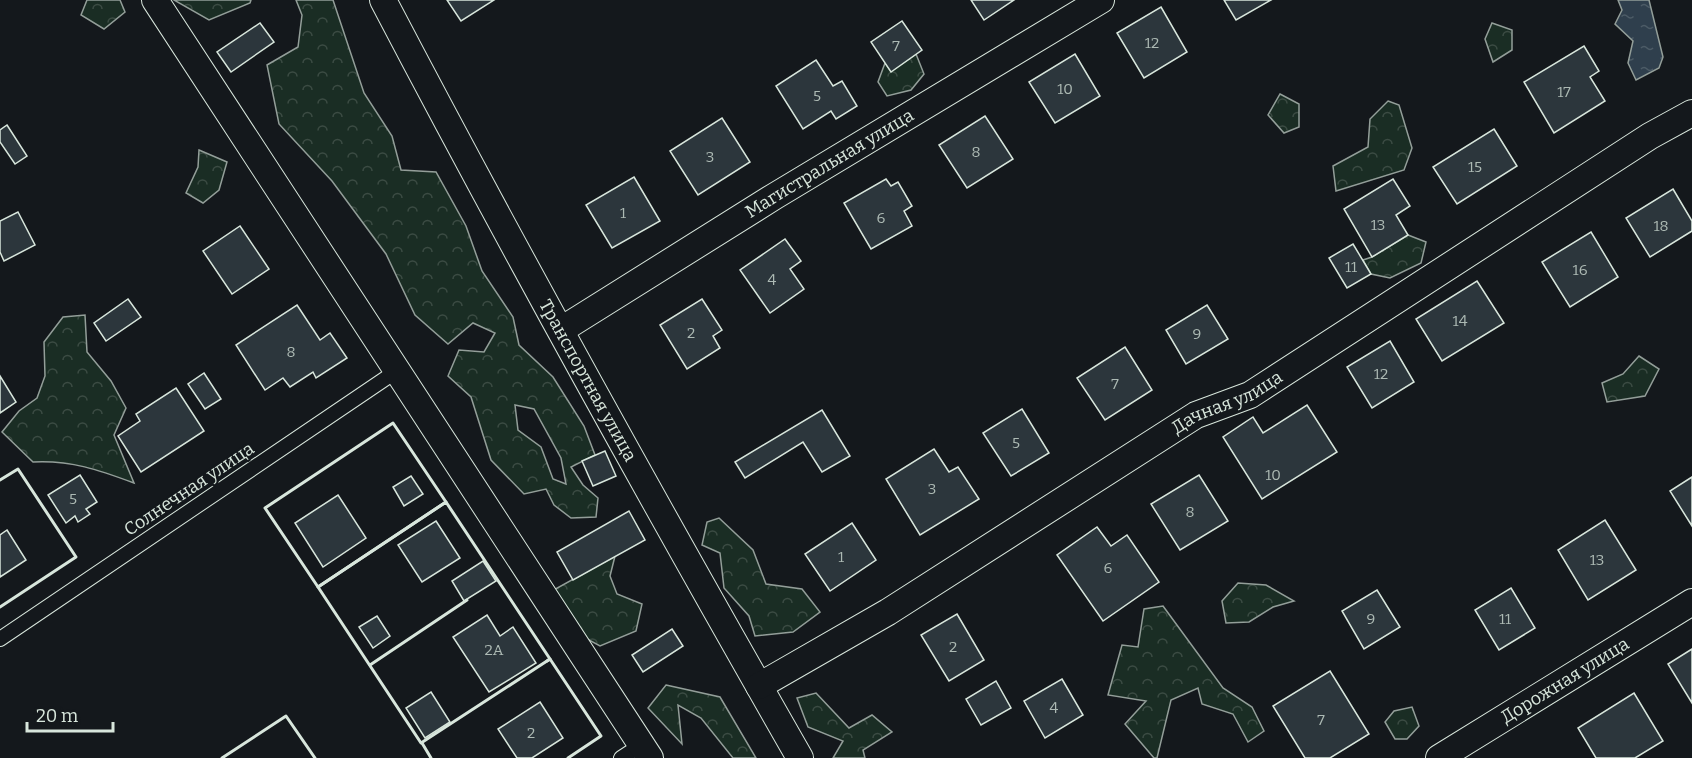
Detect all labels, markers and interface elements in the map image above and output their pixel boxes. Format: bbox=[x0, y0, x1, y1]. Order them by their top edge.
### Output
house number: 12 bbox=[1145, 34, 1159, 52]
house number: 7 bbox=[892, 37, 900, 55]
house number: 10 bbox=[1057, 80, 1073, 98]
house number: 17 bbox=[1557, 83, 1571, 101]
house number: 5 bbox=[813, 87, 821, 105]
street label: Магистральная улица bbox=[741, 104, 918, 223]
house number: 8 bbox=[971, 143, 981, 161]
house number: 3 bbox=[706, 148, 714, 166]
house number: 15 bbox=[1468, 158, 1482, 176]
house number: 1 bbox=[620, 204, 626, 222]
house number: 6 bbox=[877, 209, 886, 227]
house number: 13 bbox=[1371, 216, 1385, 234]
house number: 18 bbox=[1653, 217, 1669, 235]
house number: 11 bbox=[1345, 258, 1357, 276]
house number: 16 bbox=[1573, 261, 1588, 279]
house number: 4 bbox=[768, 271, 777, 289]
street label: Транспортная улица bbox=[534, 296, 641, 465]
house number: 14 bbox=[1453, 312, 1468, 330]
house number: 2 bbox=[687, 324, 695, 342]
house number: 9 bbox=[1193, 325, 1201, 343]
house number: 8 bbox=[286, 343, 296, 361]
house number: 12 bbox=[1374, 365, 1388, 383]
street label: Дачная улица bbox=[1168, 366, 1287, 439]
house number: 7 bbox=[1111, 375, 1119, 393]
house number: 5 bbox=[1012, 434, 1020, 452]
street label: Солнечная улица bbox=[120, 437, 258, 541]
house number: 10 bbox=[1265, 466, 1281, 484]
house number: 3 bbox=[928, 480, 936, 498]
house number: 5 bbox=[69, 490, 77, 508]
house number: 8 bbox=[1185, 503, 1195, 521]
house number: 1 bbox=[838, 548, 844, 566]
house number: 13 bbox=[1590, 551, 1604, 569]
house number: 6 bbox=[1104, 559, 1113, 577]
house number: 9 bbox=[1367, 610, 1375, 628]
house number: 11 bbox=[1499, 610, 1511, 628]
street label: Дорожная улица bbox=[1497, 632, 1633, 728]
house number: 2 bbox=[949, 638, 957, 656]
house number: 2А bbox=[485, 641, 504, 659]
scale bar bbox=[27, 695, 112, 733]
house number: 4 bbox=[1050, 699, 1059, 717]
text: 20 m bbox=[36, 705, 78, 727]
house number: 7 bbox=[1317, 711, 1325, 729]
house number: 2 bbox=[527, 724, 535, 742]

